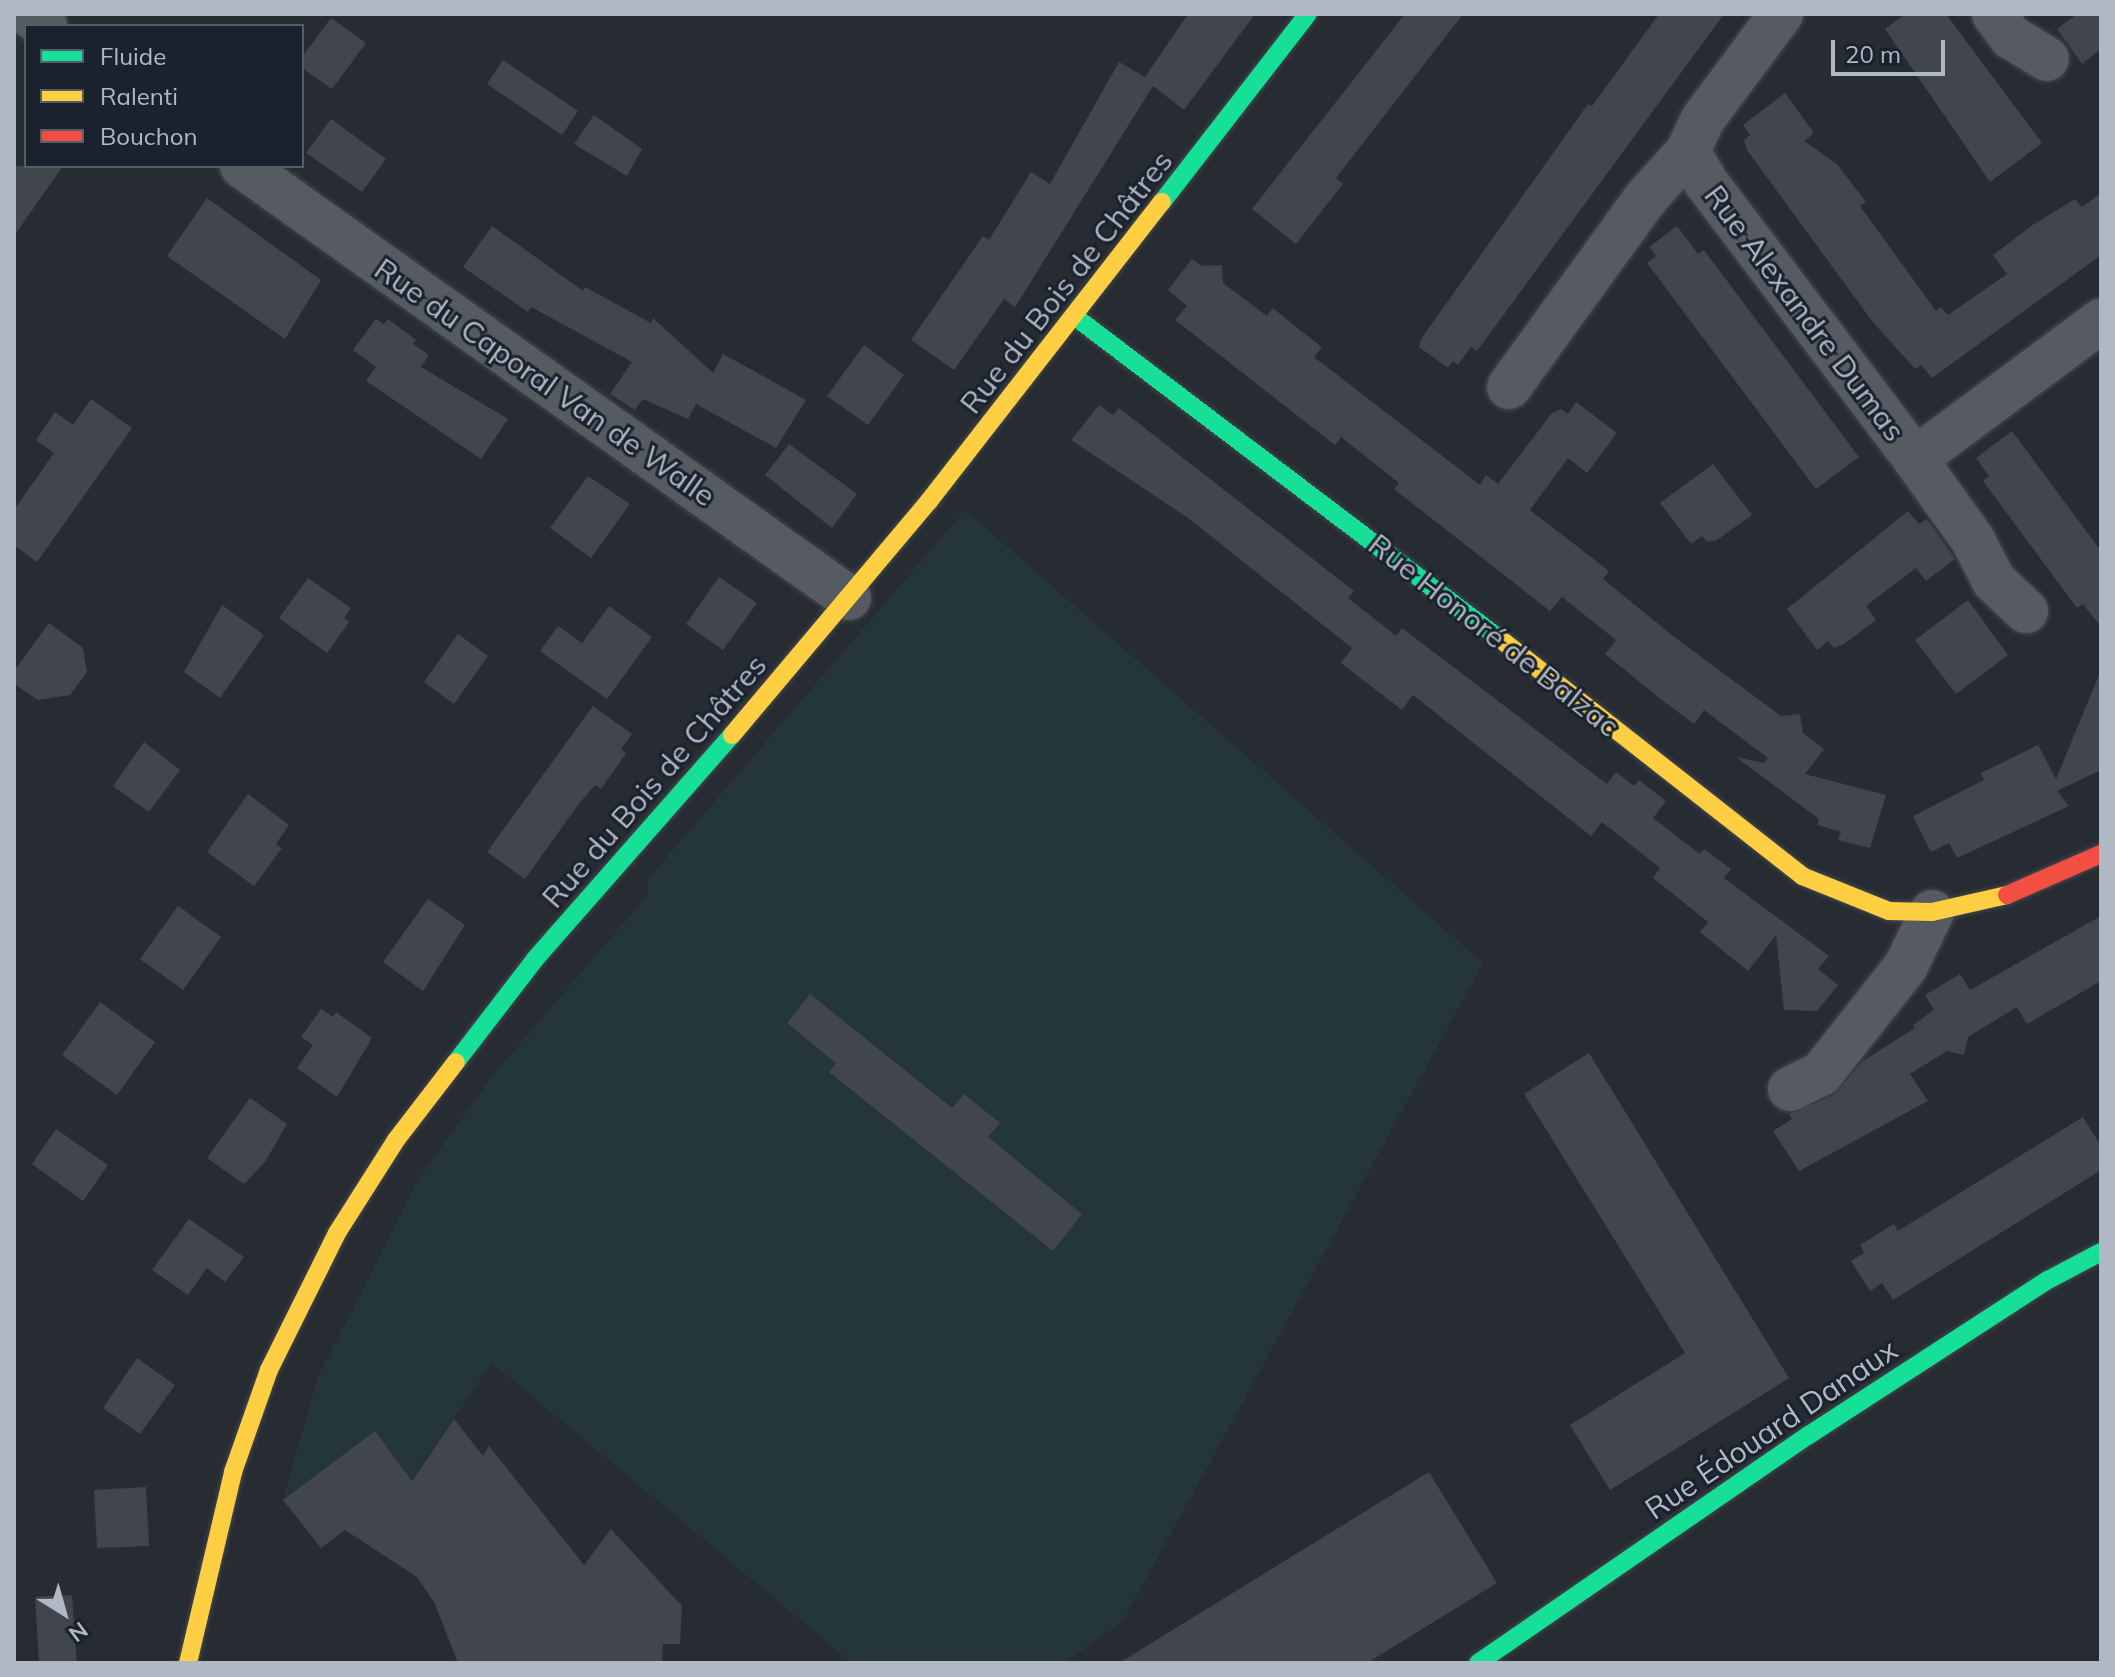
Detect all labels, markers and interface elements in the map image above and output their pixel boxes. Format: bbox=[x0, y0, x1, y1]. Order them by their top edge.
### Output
legend bbox=[24, 24, 304, 168]
scale bar bbox=[1835, 24, 1949, 74]
text: 20 m bbox=[1845, 39, 1901, 69]
text: Fluide bbox=[100, 41, 166, 71]
text: Ralenti bbox=[100, 81, 178, 111]
text: Bouchon bbox=[100, 121, 198, 151]
street label: Rue du Bois de Châtres bbox=[952, 144, 1180, 420]
street label: Rue Alexandre Dumas bbox=[1697, 178, 1913, 448]
street label: Rue du Caporal Van de Walle bbox=[368, 250, 722, 514]
street label: Rue Honoré de Balzac bbox=[1362, 526, 1626, 744]
street label: Rue du Bois de Châtres bbox=[534, 647, 774, 915]
street label: Rue Édouard Danaux bbox=[1638, 1331, 1904, 1527]
north arrow bbox=[24, 1573, 104, 1653]
text: N bbox=[63, 1616, 94, 1648]

